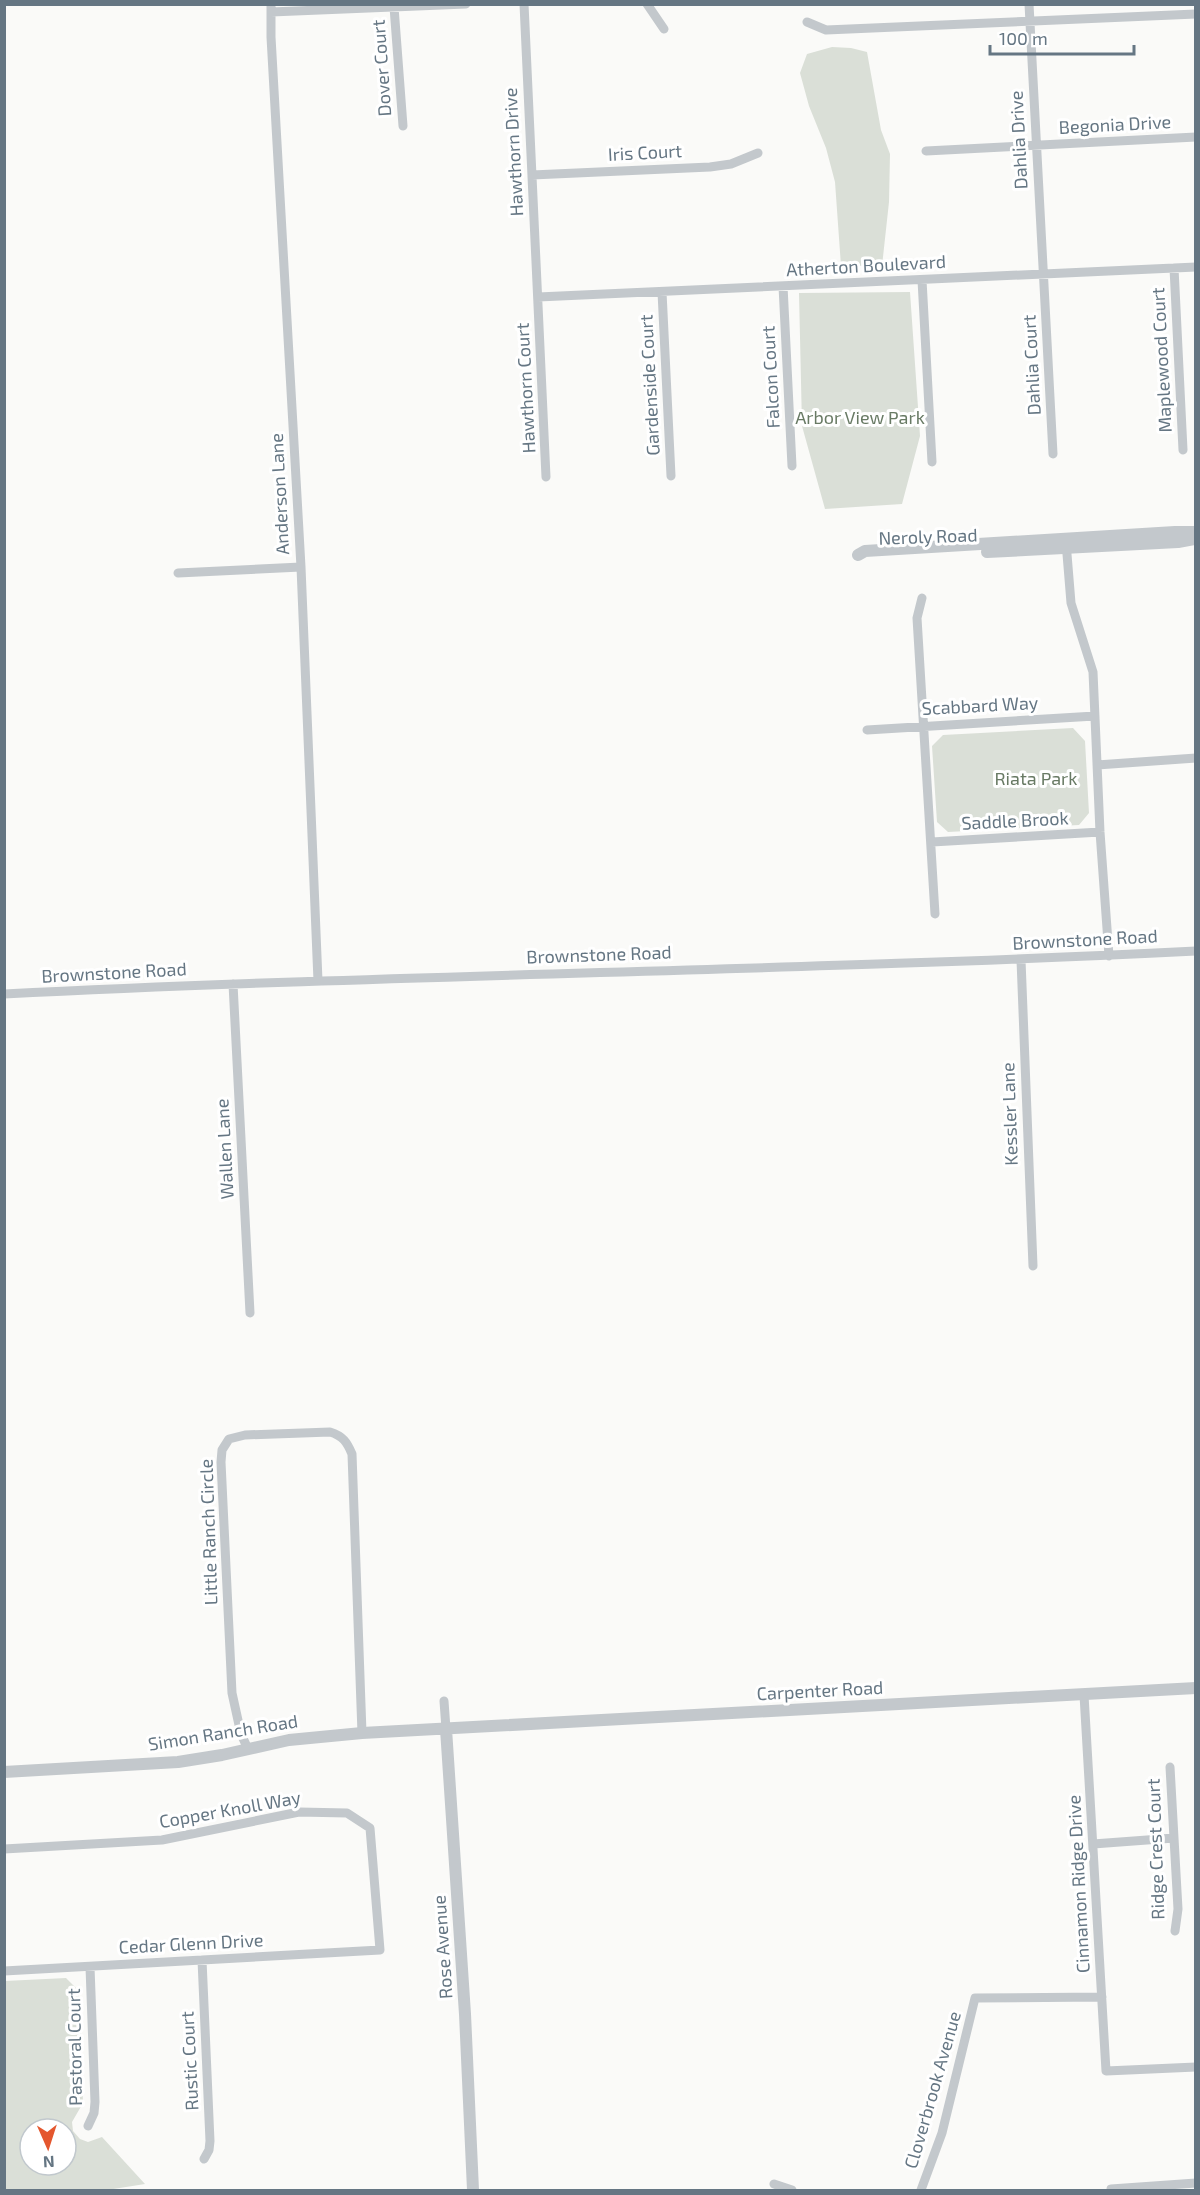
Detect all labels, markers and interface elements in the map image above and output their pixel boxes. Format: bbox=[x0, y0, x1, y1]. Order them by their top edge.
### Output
scale bar bbox=[990, 18, 1134, 56]
street label: Dover Court bbox=[367, 19, 395, 117]
text: 100 m bbox=[999, 27, 1048, 49]
street label: Hawthorn Drive bbox=[499, 87, 527, 217]
street label: Dahlia Drive bbox=[1004, 90, 1032, 190]
street label: Begonia Drive bbox=[1058, 110, 1172, 138]
street label: Iris Court bbox=[607, 139, 683, 165]
street label: Atherton Boulevard bbox=[785, 250, 946, 280]
street label: Maplewood Court bbox=[1146, 287, 1176, 433]
street label: Gardenside Court bbox=[634, 314, 664, 456]
street label: Dahlia Court bbox=[1017, 314, 1045, 416]
street label: Hawthorn Court bbox=[511, 322, 539, 454]
street label: Falcon Court bbox=[756, 325, 784, 429]
park label: Arbor View Park bbox=[795, 406, 925, 428]
street label: Anderson Lane bbox=[265, 433, 293, 556]
street label: Neroly Road bbox=[878, 523, 978, 549]
street label: Scabbard Way bbox=[921, 691, 1039, 719]
park label: Riata Park bbox=[994, 767, 1078, 789]
street label: Saddle Brook bbox=[961, 806, 1069, 834]
street label: Brownstone Road bbox=[1012, 924, 1158, 954]
street label: Brownstone Road bbox=[526, 940, 672, 968]
street label: Brownstone Road bbox=[41, 957, 187, 987]
street label: Kessler Lane bbox=[996, 1062, 1022, 1166]
street label: Wallen Lane bbox=[210, 1098, 238, 1200]
street label: Little Ranch Circle bbox=[194, 1458, 222, 1606]
street label: Carpenter Road bbox=[756, 1676, 884, 1704]
street label: Simon Ranch Road bbox=[146, 1709, 299, 1755]
street label: Ridge Crest Court bbox=[1142, 1778, 1168, 1920]
street label: Copper Knoll Way bbox=[157, 1786, 303, 1832]
street label: Cinnamon Ridge Drive bbox=[1062, 1794, 1094, 1974]
street label: Rose Avenue bbox=[427, 1894, 457, 2000]
street label: Cedar Glenn Drive bbox=[118, 1928, 264, 1958]
street label: Pastoral Court bbox=[62, 1988, 86, 2106]
street label: Cloverbrook Avenue bbox=[899, 2009, 965, 2171]
street label: Rustic Court bbox=[175, 2011, 203, 2111]
north arrow bbox=[18, 2117, 78, 2177]
text: N bbox=[43, 2153, 55, 2172]

